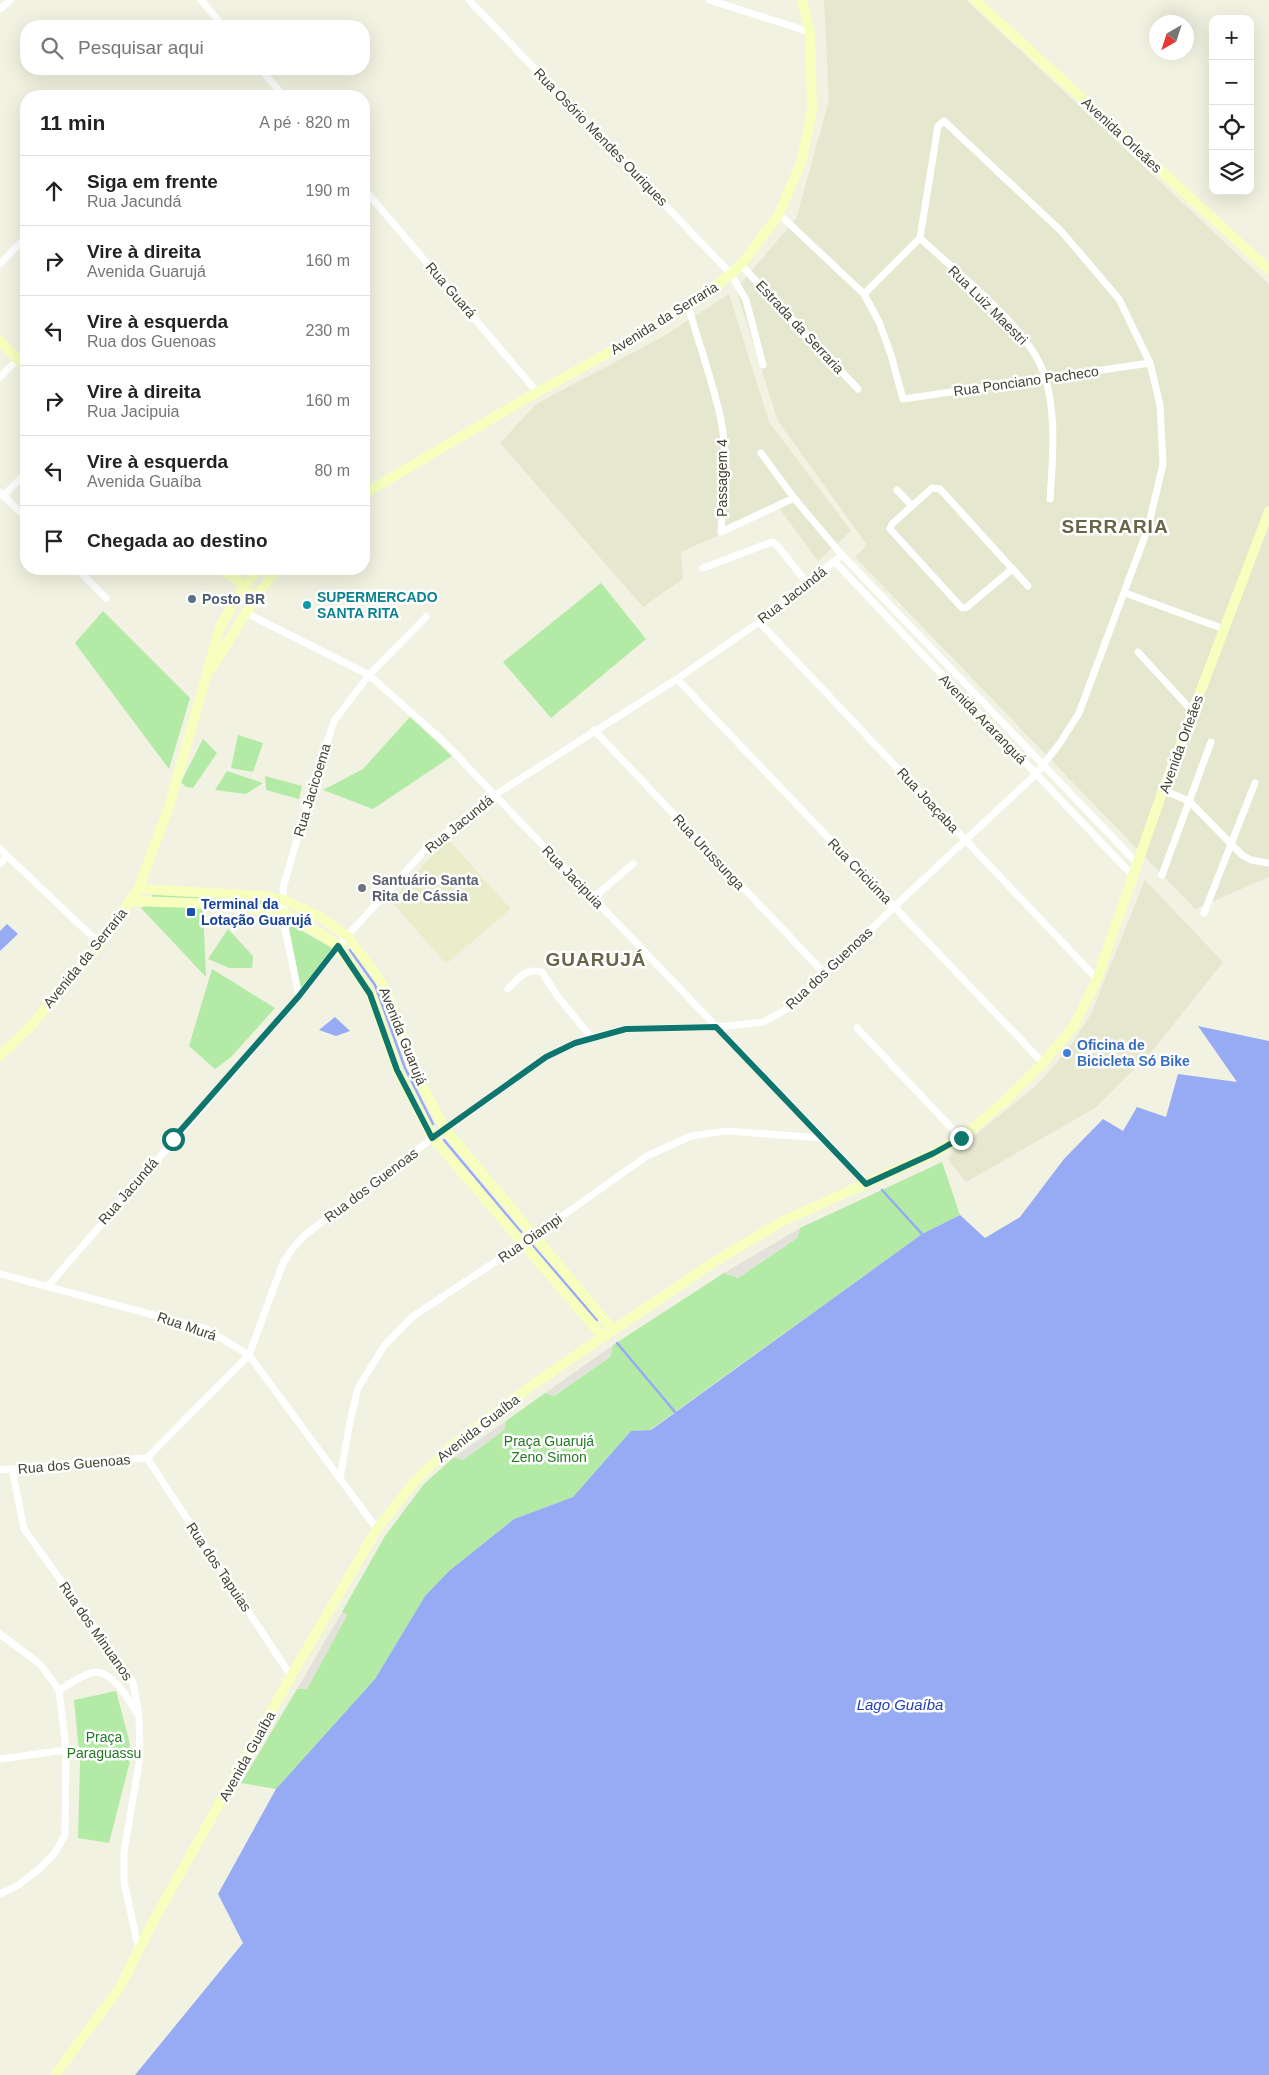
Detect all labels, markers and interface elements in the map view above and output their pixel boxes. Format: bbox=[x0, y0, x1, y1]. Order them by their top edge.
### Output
north arrow bbox=[1149, 15, 1194, 60]
map controls bbox=[1209, 15, 1254, 195]
button: + bbox=[1209, 15, 1254, 60]
search box bbox=[20, 20, 370, 75]
icon: search bbox=[38, 34, 66, 62]
text: Pesquisar aqui bbox=[78, 37, 204, 58]
button: − bbox=[1209, 60, 1254, 105]
street label: Rua Osório Mendes Ouriques bbox=[531, 65, 671, 209]
street label: Avenida Orleães bbox=[1079, 94, 1165, 176]
button: locate bbox=[1209, 105, 1254, 150]
text: 11 min bbox=[40, 111, 105, 134]
text: A pé · 820 m bbox=[259, 114, 350, 131]
button: layers bbox=[1209, 150, 1254, 195]
text: Siga em frente bbox=[87, 171, 218, 192]
icon: ahead bbox=[40, 177, 68, 205]
text: 190 m bbox=[306, 182, 350, 199]
text: Rua Jacundá bbox=[87, 193, 181, 210]
text: Vire à direita bbox=[87, 241, 201, 262]
icon: right bbox=[40, 247, 68, 275]
text: 160 m bbox=[306, 252, 350, 269]
street label: Rua Guará bbox=[422, 259, 480, 321]
street label: Rua Luiz Maestri bbox=[945, 262, 1031, 348]
text: Avenida Guarujá bbox=[87, 263, 206, 280]
street label: Estrada da Serraria bbox=[753, 277, 847, 377]
street label: Avenida da Serraria bbox=[607, 278, 721, 358]
text: Vire à esquerda bbox=[87, 311, 228, 332]
icon: left bbox=[40, 317, 68, 345]
text: 230 m bbox=[306, 322, 350, 339]
text: Rua dos Guenoas bbox=[87, 333, 216, 350]
street label: Rua Ponciano Pacheco bbox=[952, 363, 1100, 399]
text: Vire à direita bbox=[87, 381, 201, 402]
icon: right bbox=[40, 387, 68, 415]
text: 160 m bbox=[306, 392, 350, 409]
text: Rua Jacipuia bbox=[87, 403, 180, 420]
street label: Passagem 4 bbox=[714, 439, 730, 517]
text: Vire à esquerda bbox=[87, 451, 228, 472]
icon: left bbox=[40, 457, 68, 485]
text: 80 m bbox=[314, 462, 350, 479]
text: Avenida Guaíba bbox=[87, 473, 201, 490]
district label: SERRARIA bbox=[1061, 516, 1169, 537]
icon: arrive bbox=[40, 527, 68, 555]
text: Chegada ao destino bbox=[87, 530, 268, 551]
street label: Rua Jacundá bbox=[755, 563, 830, 627]
place label: SUPERMERCADO SANTA RITA bbox=[317, 589, 438, 621]
place label: Posto BR bbox=[202, 591, 265, 607]
marker: Posto BR bbox=[186, 593, 198, 605]
marker: SUPERMERCADO SANTA RITA bbox=[301, 599, 313, 611]
street label: Avenida Araranguá bbox=[936, 671, 1030, 767]
street label: Avenida Orleães bbox=[1156, 693, 1206, 795]
street label: Rua Jacicoema bbox=[290, 741, 334, 838]
street label: Rua Joaçaba bbox=[894, 764, 962, 836]
street label: Rua Jacundá bbox=[422, 792, 496, 856]
street label: Rua Urussunga bbox=[670, 811, 748, 893]
street label: Rua Criciúma bbox=[825, 835, 895, 907]
street label: Rua Jacipuia bbox=[539, 842, 607, 912]
place label: Santuário Santa Rita de Cássia bbox=[372, 872, 479, 904]
marker: Santuário Santa Rita de Cássia bbox=[356, 882, 368, 894]
place label: Terminal da Lotação Guarujá bbox=[201, 896, 312, 928]
street label: Avenida da Serraria bbox=[40, 905, 130, 1011]
marker: Terminal da Lotação Guarujá bbox=[185, 906, 197, 918]
street label: Rua dos Guenoas bbox=[782, 924, 876, 1012]
district label: GUARUJÁ bbox=[546, 949, 646, 970]
street label: Avenida Guarujá bbox=[376, 985, 430, 1087]
place label: Oficina de Bicicleta Só Bike bbox=[1077, 1037, 1190, 1069]
marker: Oficina de Bicicleta Só Bike bbox=[1061, 1047, 1073, 1059]
route end bbox=[950, 1127, 973, 1150]
route start bbox=[162, 1128, 185, 1151]
street label: Rua dos Guenoas bbox=[321, 1145, 421, 1225]
street label: Rua Jacundá bbox=[95, 1154, 161, 1227]
street label: Rua Oiampi bbox=[495, 1210, 565, 1266]
street label: Rua Murá bbox=[155, 1308, 219, 1344]
street label: Avenida Guaíba bbox=[434, 1391, 523, 1465]
park label: Praça Guarujá Zeno Simon bbox=[504, 1433, 594, 1465]
street label: Rua dos Guenoas bbox=[17, 1451, 131, 1477]
street label: Rua dos Tapuias bbox=[183, 1519, 255, 1615]
street label: Rua dos Minuanos bbox=[56, 1579, 136, 1683]
water label: Lago Guaíba bbox=[857, 1696, 943, 1713]
street label: Avenida Guaíba bbox=[216, 1708, 278, 1804]
park label: Praça Paraguassu bbox=[67, 1729, 141, 1761]

